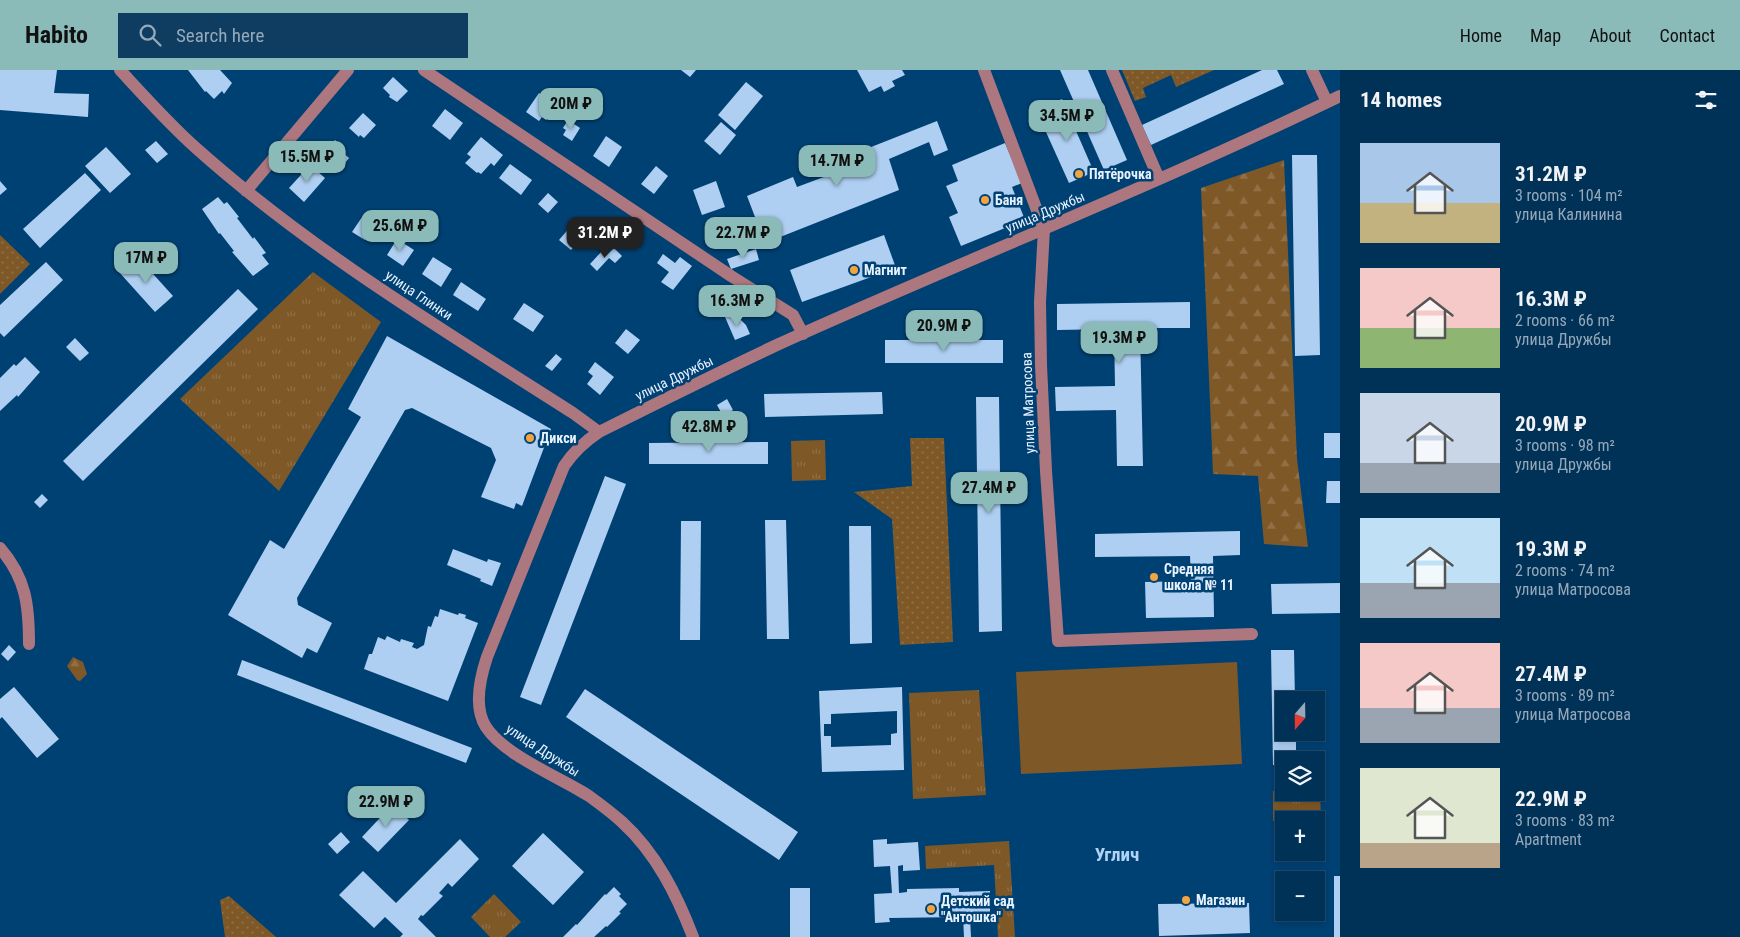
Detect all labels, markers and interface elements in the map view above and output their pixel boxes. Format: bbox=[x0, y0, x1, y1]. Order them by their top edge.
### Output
search box bbox=[118, 13, 468, 58]
text: Habito bbox=[25, 21, 88, 49]
icon: search bbox=[136, 21, 164, 49]
text: Search here bbox=[176, 24, 264, 47]
text: Home bbox=[1460, 25, 1502, 46]
text: Map bbox=[1530, 25, 1561, 46]
text: About bbox=[1589, 25, 1631, 46]
text: Contact bbox=[1659, 25, 1715, 46]
icon: filters bbox=[1692, 86, 1720, 114]
pin: 20M ₽ bbox=[536, 88, 606, 130]
text: 14 homes bbox=[1360, 88, 1442, 112]
text: 20M ₽ bbox=[550, 94, 592, 113]
pin: 34.5M ₽ bbox=[1021, 100, 1113, 142]
text: 34.5M ₽ bbox=[1040, 106, 1094, 125]
pin: 15.5M ₽ bbox=[261, 140, 353, 183]
pin: 14.7M ₽ bbox=[791, 144, 883, 187]
text: 15.5M ₽ bbox=[280, 147, 334, 166]
text: 14.7M ₽ bbox=[810, 151, 864, 170]
text: 31.2M ₽ bbox=[1515, 162, 1587, 186]
icon: home bbox=[1400, 163, 1460, 223]
place label: Пятёрочка bbox=[1089, 166, 1152, 182]
marker: Пятёрочка bbox=[1073, 168, 1085, 180]
text: 3 rooms · 104 m² bbox=[1515, 186, 1623, 205]
street label: улица Дружбы bbox=[1003, 188, 1087, 236]
place label: Баня bbox=[995, 192, 1023, 208]
marker: Баня bbox=[979, 194, 991, 206]
text: улица Калинина bbox=[1515, 205, 1622, 224]
pin: 25.6M ₽ bbox=[354, 210, 446, 252]
text: 25.6M ₽ bbox=[373, 216, 427, 235]
pin: 31.2M ₽ bbox=[559, 216, 651, 259]
pin: 22.7M ₽ bbox=[697, 216, 789, 259]
text: 31.2M ₽ bbox=[578, 223, 632, 242]
text: 22.7M ₽ bbox=[716, 223, 770, 242]
pin: 17M ₽ bbox=[111, 242, 181, 284]
text: 17M ₽ bbox=[125, 248, 167, 267]
place label: Магнит bbox=[864, 262, 907, 278]
marker: Магнит bbox=[848, 264, 860, 276]
street label: улица Глинки bbox=[382, 267, 456, 323]
pin: 16.3M ₽ bbox=[691, 284, 783, 327]
text: 16.3M ₽ bbox=[1515, 287, 1587, 311]
icon: home bbox=[1400, 288, 1460, 348]
text: 16.3M ₽ bbox=[710, 291, 764, 310]
pin: 20.9M ₽ bbox=[898, 310, 990, 352]
text: 2 rooms · 66 m² bbox=[1515, 311, 1615, 330]
text: 20.9M ₽ bbox=[917, 316, 971, 335]
pin: 19.3M ₽ bbox=[1073, 322, 1165, 364]
text: 19.3M ₽ bbox=[1092, 328, 1146, 347]
text: улица Дружбы bbox=[1515, 330, 1612, 349]
street label: улица Дружбы bbox=[632, 352, 716, 404]
street label: улица Матросова bbox=[1018, 352, 1038, 454]
pin: 42.8M ₽ bbox=[663, 410, 755, 453]
text: 20.9M ₽ bbox=[1515, 412, 1587, 436]
icon: home bbox=[1400, 413, 1460, 473]
text: 42.8M ₽ bbox=[682, 417, 736, 436]
place label: Дикси bbox=[540, 430, 577, 446]
marker: Дикси bbox=[524, 432, 536, 444]
text: 3 rooms · 98 m² bbox=[1515, 436, 1615, 455]
text: улица Дружбы bbox=[1515, 455, 1612, 474]
pin: 27.4M ₽ bbox=[943, 472, 1035, 514]
text: 27.4M ₽ bbox=[962, 478, 1016, 497]
text: 19.3M ₽ bbox=[1515, 537, 1587, 561]
icon: home bbox=[1400, 538, 1460, 598]
place label: Средняя школа № 11 bbox=[1164, 561, 1234, 593]
text: 2 rooms · 74 m² bbox=[1515, 561, 1615, 580]
marker: Средняя школа № 11 bbox=[1148, 571, 1160, 583]
text: улица Матросова bbox=[1515, 580, 1631, 599]
text: 27.4M ₽ bbox=[1515, 662, 1587, 686]
icon: home bbox=[1400, 663, 1460, 723]
text: 3 rooms · 89 m² bbox=[1515, 686, 1615, 705]
north arrow bbox=[1275, 691, 1325, 741]
map controls bbox=[1275, 691, 1325, 921]
text: улица Матросова bbox=[1515, 705, 1631, 724]
street label: улица Дружбы bbox=[503, 720, 583, 780]
button: layers bbox=[1275, 751, 1325, 801]
pin: 22.9M ₽ bbox=[340, 786, 432, 828]
text: 22.9M ₽ bbox=[1515, 787, 1587, 811]
icon: home bbox=[1400, 788, 1460, 848]
text: 22.9M ₽ bbox=[359, 792, 413, 811]
button: + bbox=[1275, 811, 1325, 861]
text: 3 rooms · 83 m² bbox=[1515, 811, 1615, 830]
text: Apartment bbox=[1515, 830, 1582, 849]
district label: Углич bbox=[1095, 843, 1139, 866]
button: − bbox=[1275, 871, 1325, 921]
place label: Магазин bbox=[1196, 892, 1245, 908]
place label: Детский сад "Антошка" bbox=[941, 893, 1014, 925]
marker: Магазин bbox=[1180, 894, 1192, 906]
marker: Детский сад "Антошка" bbox=[925, 903, 937, 915]

